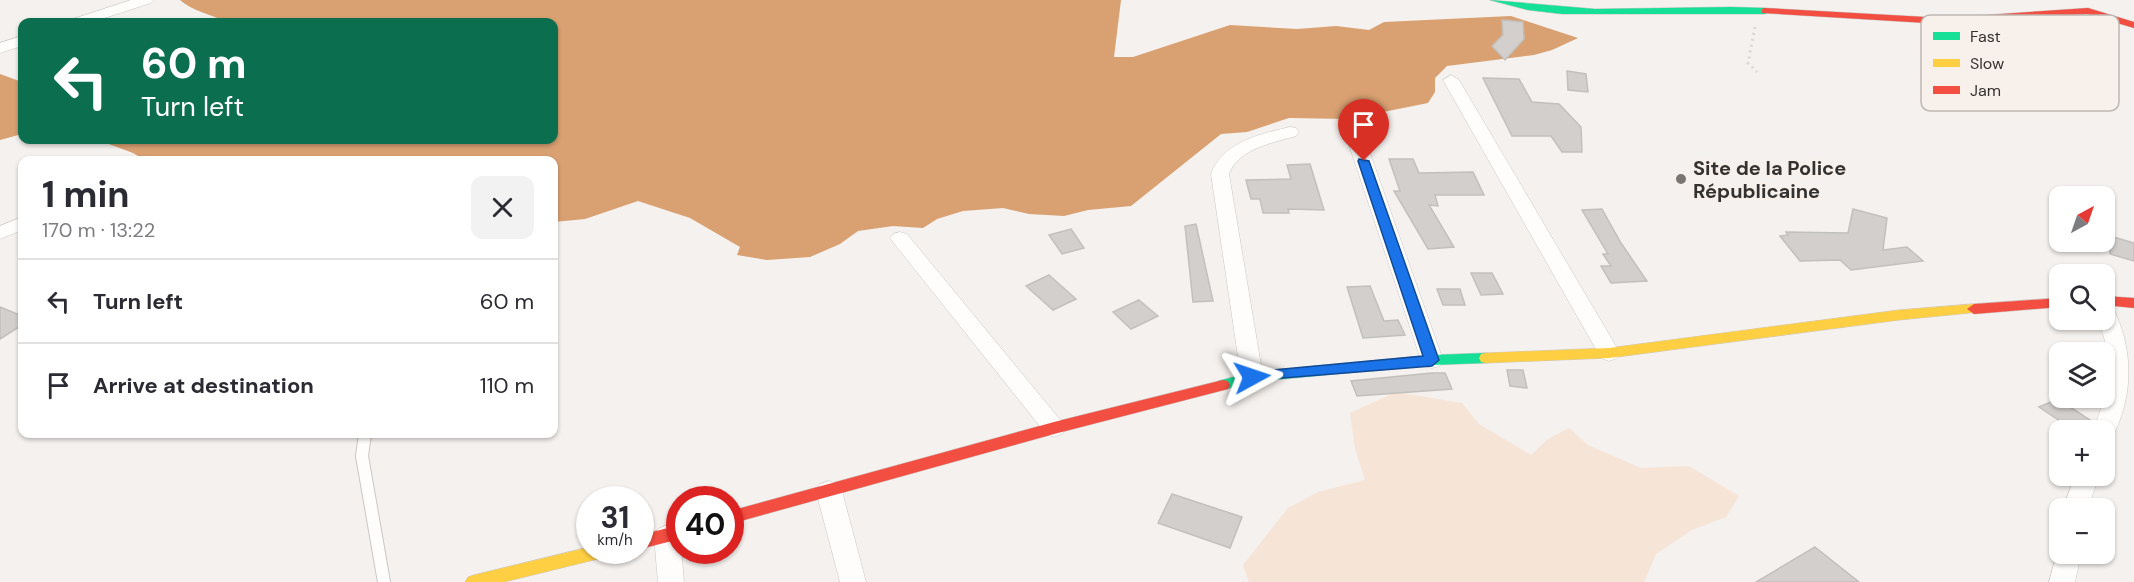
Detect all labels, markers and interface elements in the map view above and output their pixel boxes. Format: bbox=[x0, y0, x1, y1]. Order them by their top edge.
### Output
legend bbox=[1921, 15, 2119, 111]
text: Fast bbox=[1970, 26, 2001, 47]
text: 60 m bbox=[141, 36, 247, 91]
icon: left bbox=[42, 42, 120, 120]
text: Slow bbox=[1970, 53, 2004, 74]
text: Jam bbox=[1970, 80, 2001, 101]
text: Turn left bbox=[141, 89, 244, 124]
pin bbox=[1338, 99, 1389, 161]
icon: arrive bbox=[1347, 108, 1380, 141]
place label: Site de la Police Républicaine bbox=[1693, 155, 1846, 204]
text: 1 min bbox=[42, 171, 130, 218]
marker: Site de la Police Républicaine bbox=[1674, 172, 1688, 186]
button: close bbox=[471, 176, 534, 239]
north arrow bbox=[2049, 186, 2115, 252]
map controls bbox=[2049, 186, 2115, 564]
text: 170 m · 13:22 bbox=[42, 217, 155, 243]
button: search bbox=[2049, 264, 2115, 330]
icon: left bbox=[42, 285, 75, 318]
text: Turn left bbox=[93, 287, 183, 316]
text: 60 m bbox=[480, 287, 534, 316]
button: layers bbox=[2049, 342, 2115, 408]
position arrow bbox=[1220, 345, 1284, 409]
icon: arrive bbox=[42, 369, 75, 402]
text: Arrive at destination bbox=[93, 371, 314, 400]
text: 110 m bbox=[480, 371, 534, 400]
button: + bbox=[2049, 420, 2115, 486]
speed limit sign: 40 bbox=[666, 486, 744, 564]
text: 31 bbox=[601, 498, 629, 537]
button: − bbox=[2049, 498, 2115, 564]
text: km/h bbox=[597, 530, 633, 550]

